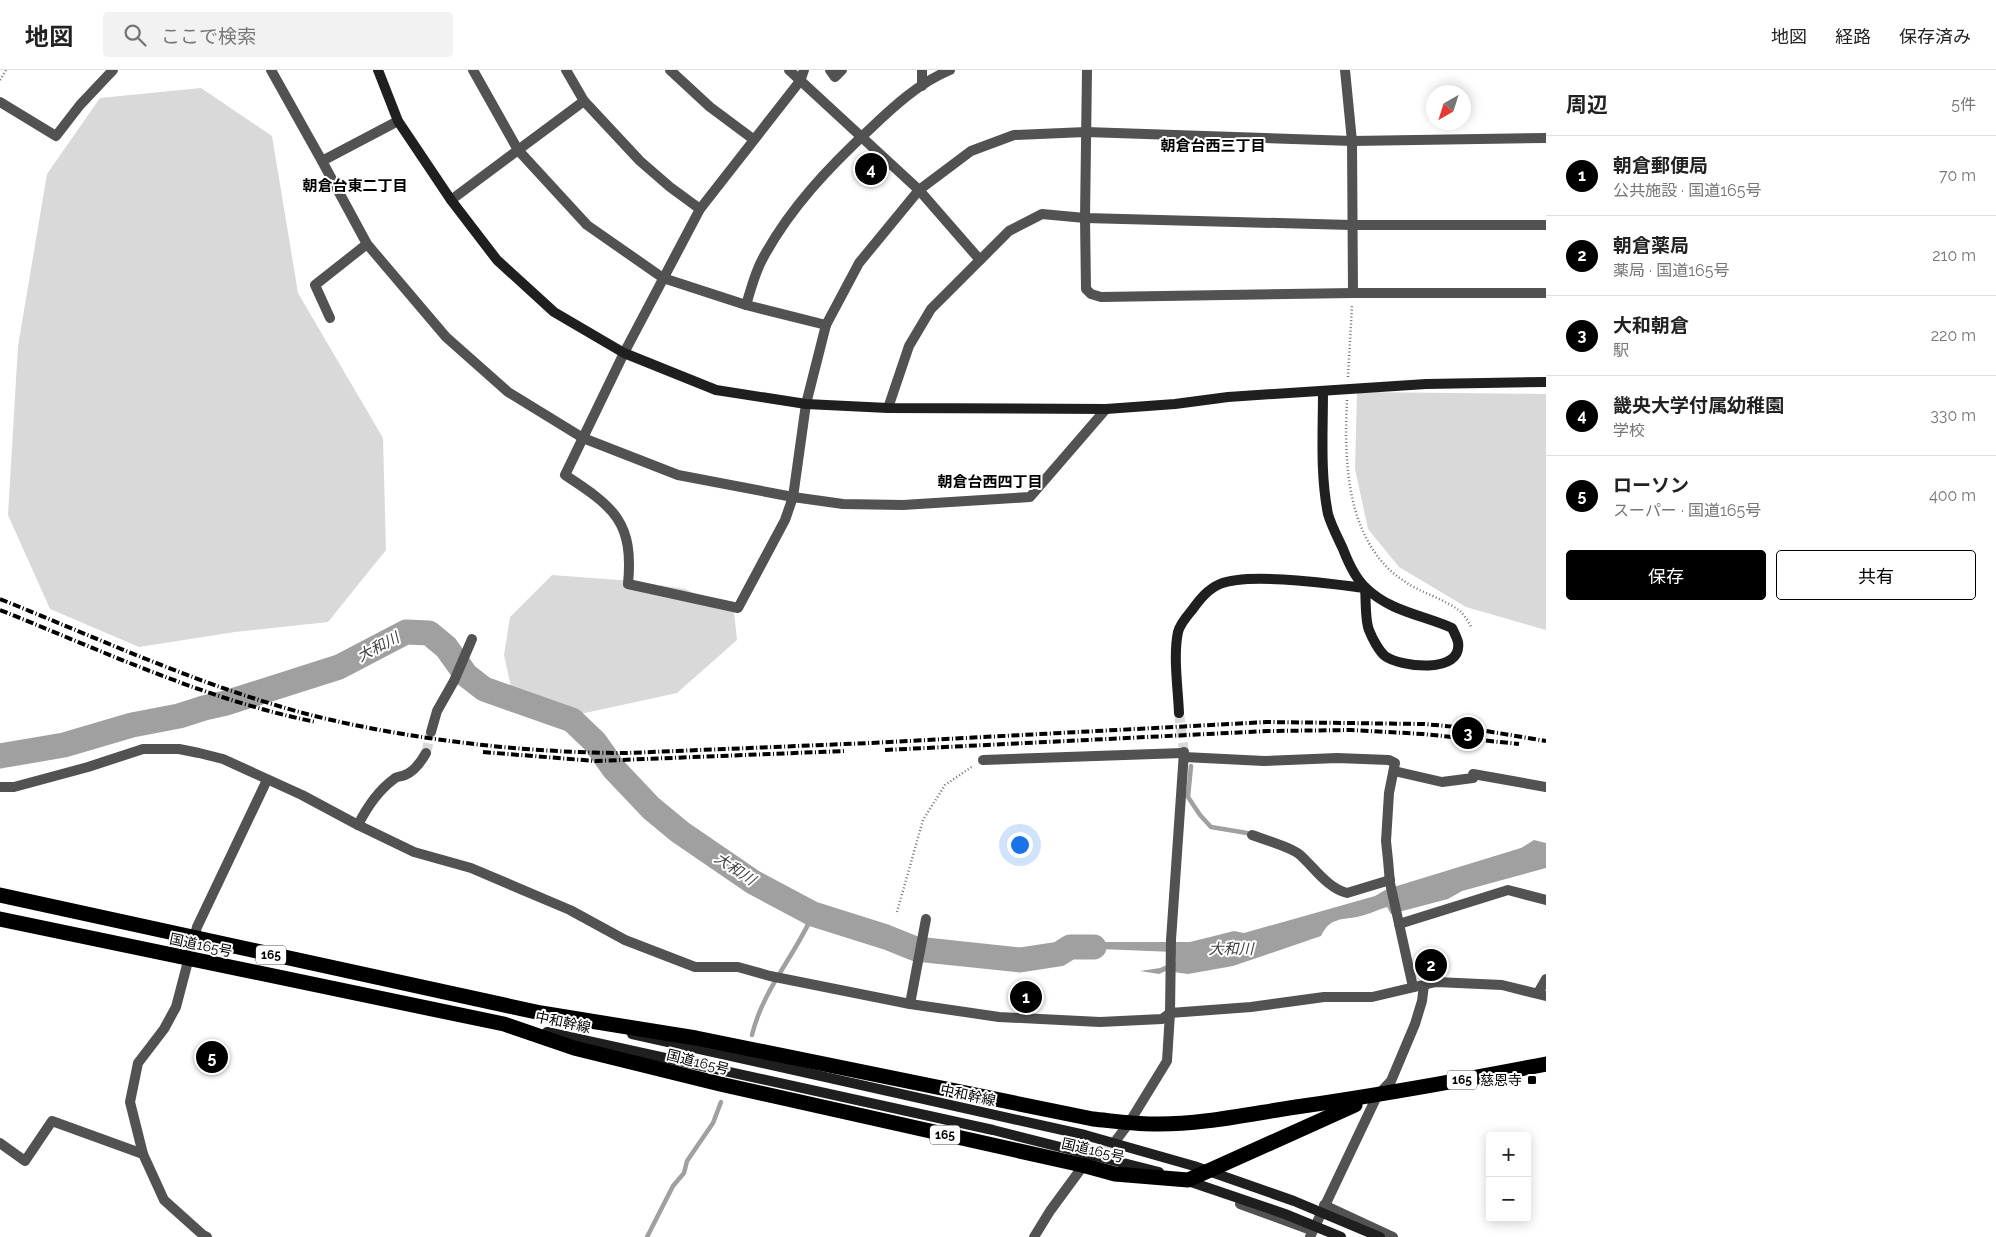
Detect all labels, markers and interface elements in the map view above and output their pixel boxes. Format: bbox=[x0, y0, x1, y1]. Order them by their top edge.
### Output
search box bbox=[103, 12, 453, 57]
icon: search bbox=[121, 21, 149, 49]
text: 地図 bbox=[25, 22, 73, 51]
text: ここで検索 bbox=[161, 25, 256, 47]
text: 地図 bbox=[1771, 26, 1807, 47]
text: 経路 bbox=[1835, 26, 1871, 47]
text: 保存済み bbox=[1899, 26, 1971, 47]
north arrow bbox=[1426, 85, 1471, 130]
text: 周辺 bbox=[1566, 92, 1608, 117]
text: 5件 bbox=[1951, 95, 1976, 114]
district label: 朝倉台西三丁目 bbox=[1160, 137, 1266, 155]
pin: 4 bbox=[855, 150, 887, 188]
text: 朝倉郵便局 bbox=[1613, 154, 1708, 176]
text: 1 bbox=[1578, 166, 1586, 185]
text: 70 m bbox=[1939, 166, 1976, 185]
district label: 朝倉台東二丁目 bbox=[302, 177, 408, 195]
text: 公共施設 · 国道165号 bbox=[1613, 181, 1761, 200]
text: 朝倉薬局 bbox=[1613, 234, 1689, 256]
text: 2 bbox=[1577, 246, 1587, 265]
text: 210 m bbox=[1932, 246, 1976, 265]
text: 薬局 · 国道165号 bbox=[1613, 261, 1729, 280]
text: 大和朝倉 bbox=[1613, 314, 1689, 336]
text: 3 bbox=[1578, 326, 1586, 345]
text: 220 m bbox=[1931, 326, 1976, 345]
text: 駅 bbox=[1613, 341, 1629, 360]
text: 畿央大学付属幼稚園 bbox=[1613, 394, 1784, 416]
text: 4 bbox=[1577, 406, 1587, 425]
text: 330 m bbox=[1930, 406, 1976, 425]
text: 学校 bbox=[1613, 421, 1645, 440]
district label: 朝倉台西四丁目 bbox=[937, 473, 1043, 491]
text: ローソン bbox=[1613, 474, 1689, 496]
text: 5 bbox=[1578, 486, 1586, 505]
text: 400 m bbox=[1929, 486, 1976, 505]
text: スーパー · 国道165号 bbox=[1613, 501, 1761, 520]
button: 保存 bbox=[1566, 550, 1766, 600]
button: 共有 bbox=[1776, 550, 1976, 600]
water label: 大和川 bbox=[354, 628, 404, 666]
pin: 3 bbox=[1452, 714, 1484, 752]
your location bbox=[1007, 832, 1033, 858]
water label: 大和川 bbox=[711, 849, 760, 890]
street label: 国道165号 bbox=[168, 931, 234, 959]
water label: 大和川 bbox=[1208, 940, 1255, 958]
road number: 165 bbox=[256, 946, 286, 964]
pin: 2 bbox=[1415, 946, 1447, 984]
pin: 1 bbox=[1010, 978, 1042, 1016]
street label: 中和幹線 bbox=[534, 1008, 592, 1036]
pin: 5 bbox=[196, 1038, 228, 1076]
street label: 国道165号 bbox=[665, 1046, 731, 1078]
road number: 165 bbox=[1447, 1070, 1477, 1090]
place label: 慈恩寺 bbox=[1480, 1072, 1522, 1088]
marker: 慈恩寺 bbox=[1526, 1074, 1538, 1086]
street label: 中和幹線 bbox=[939, 1081, 997, 1109]
road number: 165 bbox=[930, 1126, 960, 1144]
map controls bbox=[1486, 1132, 1531, 1222]
button: + bbox=[1486, 1132, 1531, 1177]
street label: 国道165号 bbox=[1060, 1135, 1126, 1165]
button: − bbox=[1486, 1177, 1531, 1222]

